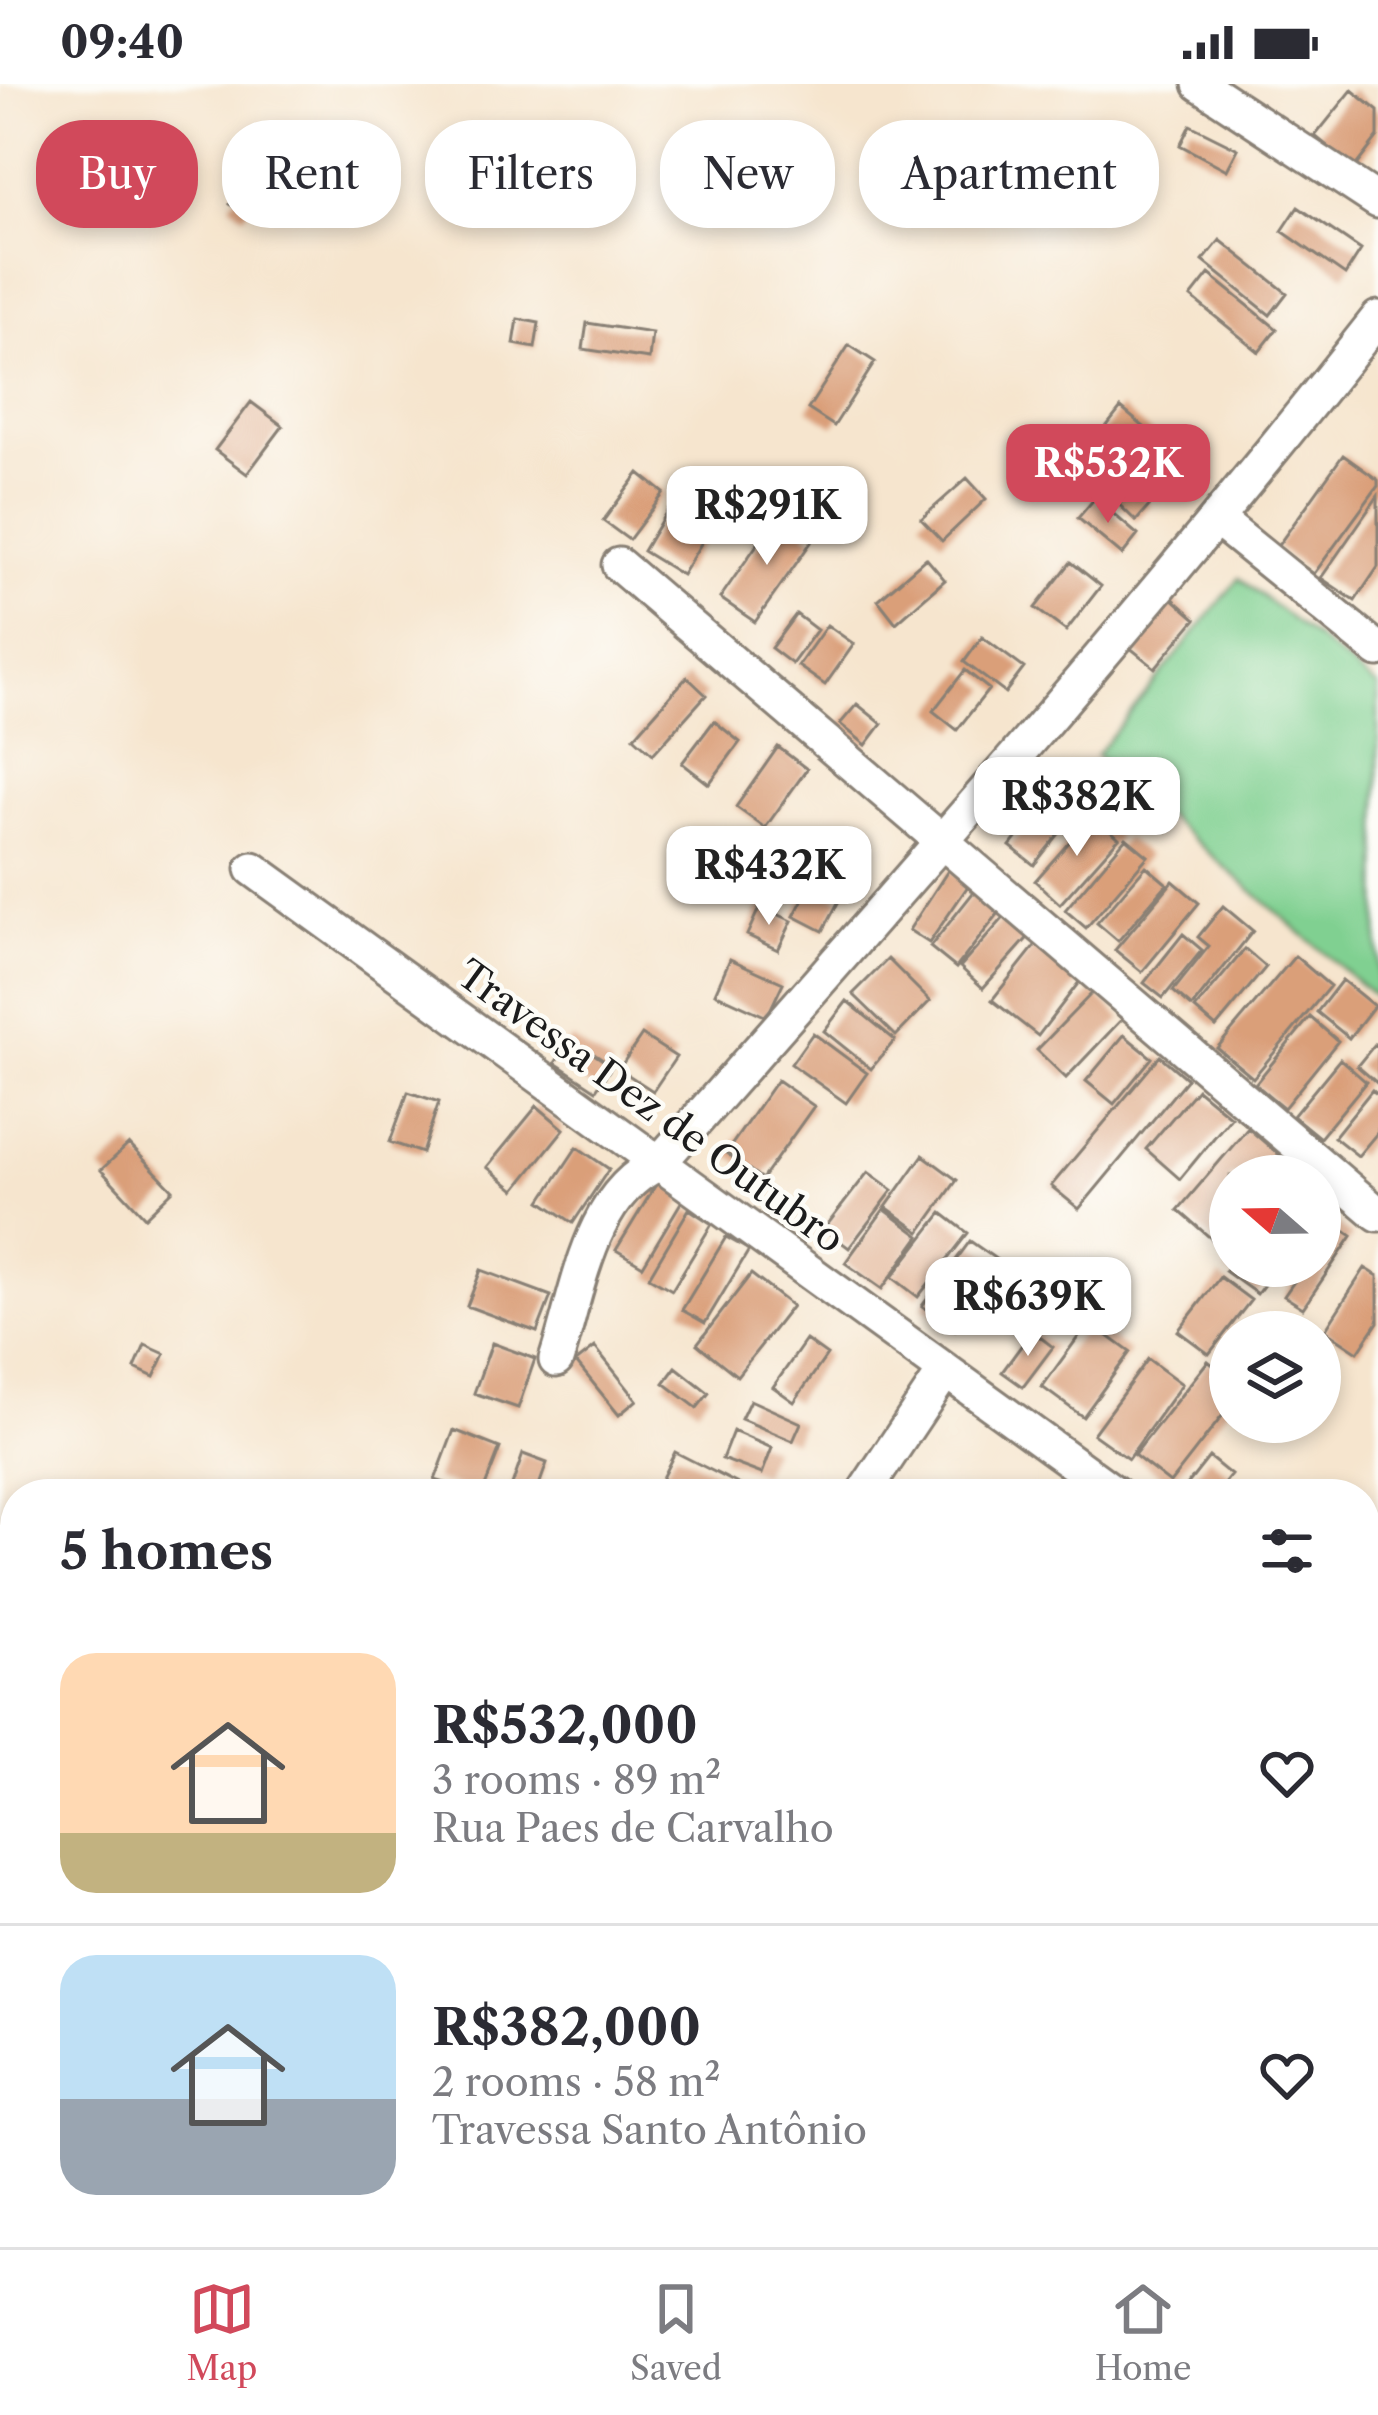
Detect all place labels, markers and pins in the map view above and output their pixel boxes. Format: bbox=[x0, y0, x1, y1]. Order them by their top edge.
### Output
pin: R$532K bbox=[1010, 424, 1206, 526]
pin: R$291K bbox=[669, 466, 865, 568]
pin: R$382K bbox=[979, 757, 1175, 859]
pin: R$432K bbox=[671, 826, 867, 928]
pin: R$639K bbox=[930, 1257, 1126, 1359]

